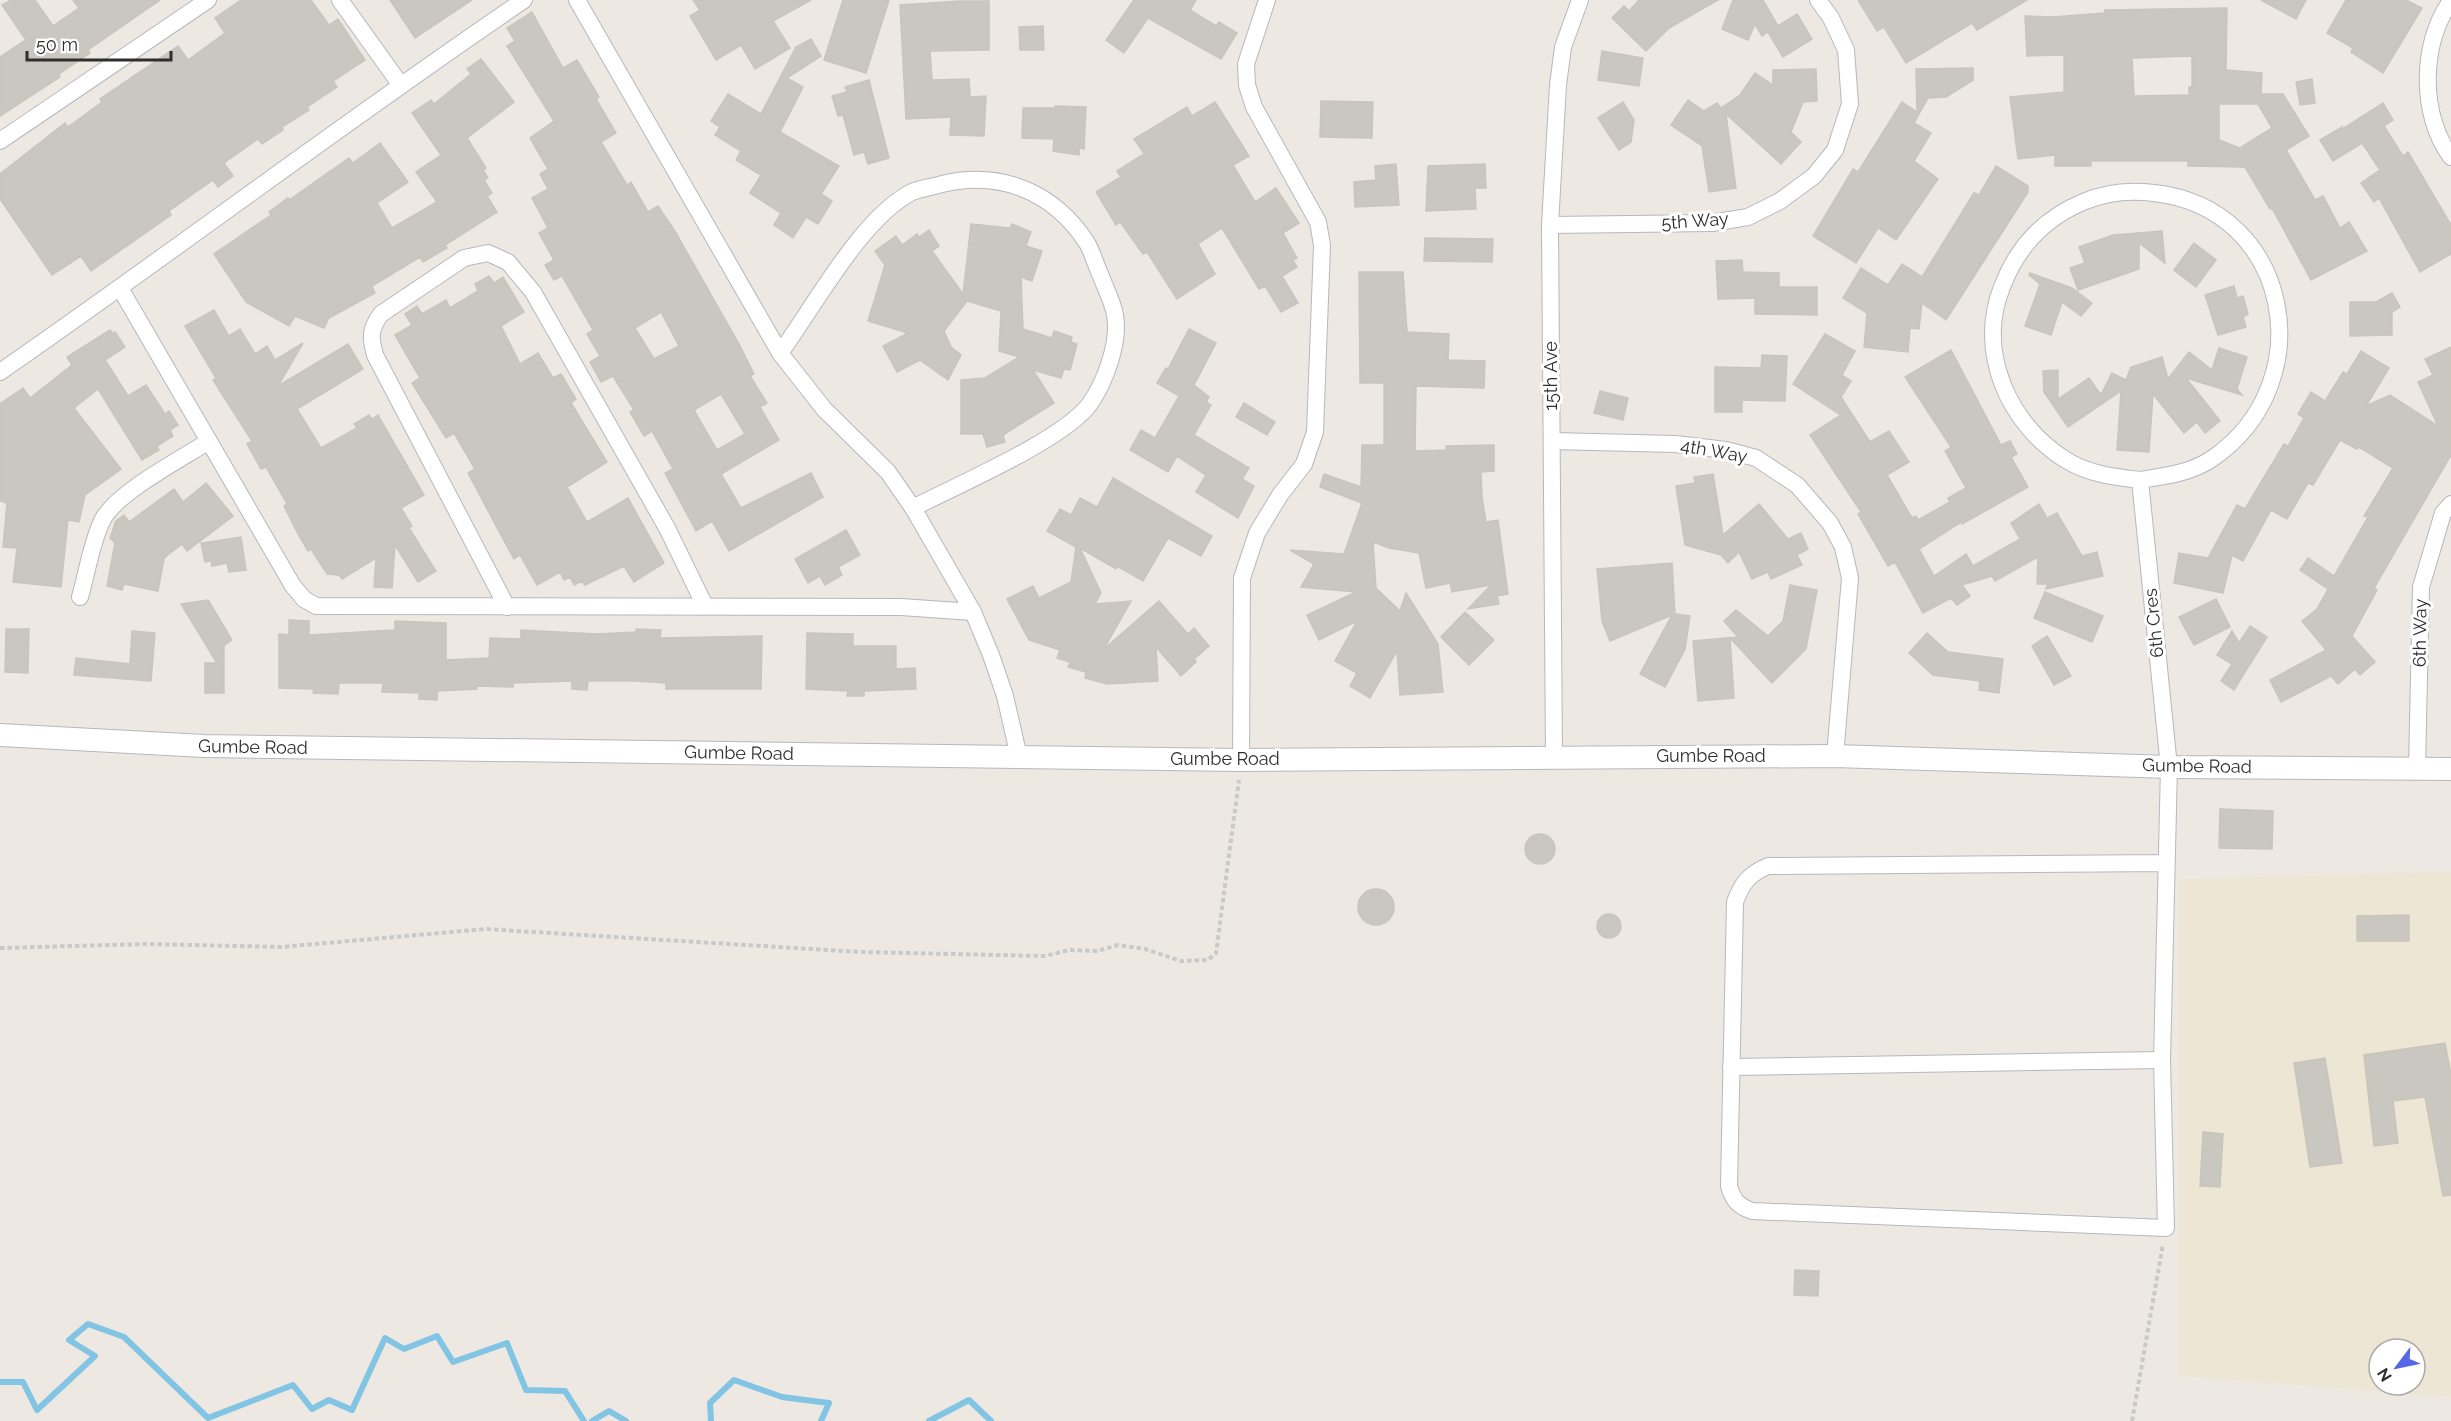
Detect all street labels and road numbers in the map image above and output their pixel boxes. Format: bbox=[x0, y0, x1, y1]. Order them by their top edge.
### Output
street label: 5th Way bbox=[1661, 208, 1730, 233]
street label: 15th Ave bbox=[1540, 341, 1561, 411]
street label: 4th Way bbox=[1679, 434, 1749, 467]
street label: 6th Cres bbox=[2139, 587, 2168, 659]
street label: 6th Way bbox=[2408, 598, 2431, 667]
street label: Gumbe Road bbox=[198, 735, 308, 758]
street label: Gumbe Road bbox=[684, 741, 794, 764]
street label: Gumbe Road bbox=[1656, 745, 1766, 766]
street label: Gumbe Road bbox=[1170, 748, 1280, 769]
street label: Gumbe Road bbox=[2142, 754, 2252, 777]

